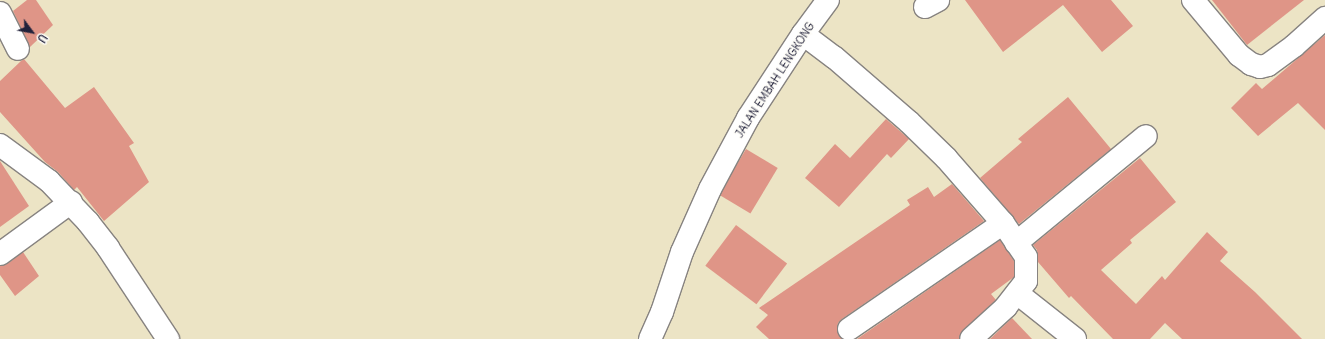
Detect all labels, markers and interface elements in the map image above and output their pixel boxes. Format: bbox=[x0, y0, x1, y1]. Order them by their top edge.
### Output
north arrow bbox=[12, 12, 52, 52]
street label: JALAN EMBAH LENGKONG bbox=[733, 20, 817, 140]
text: U bbox=[34, 31, 50, 45]

